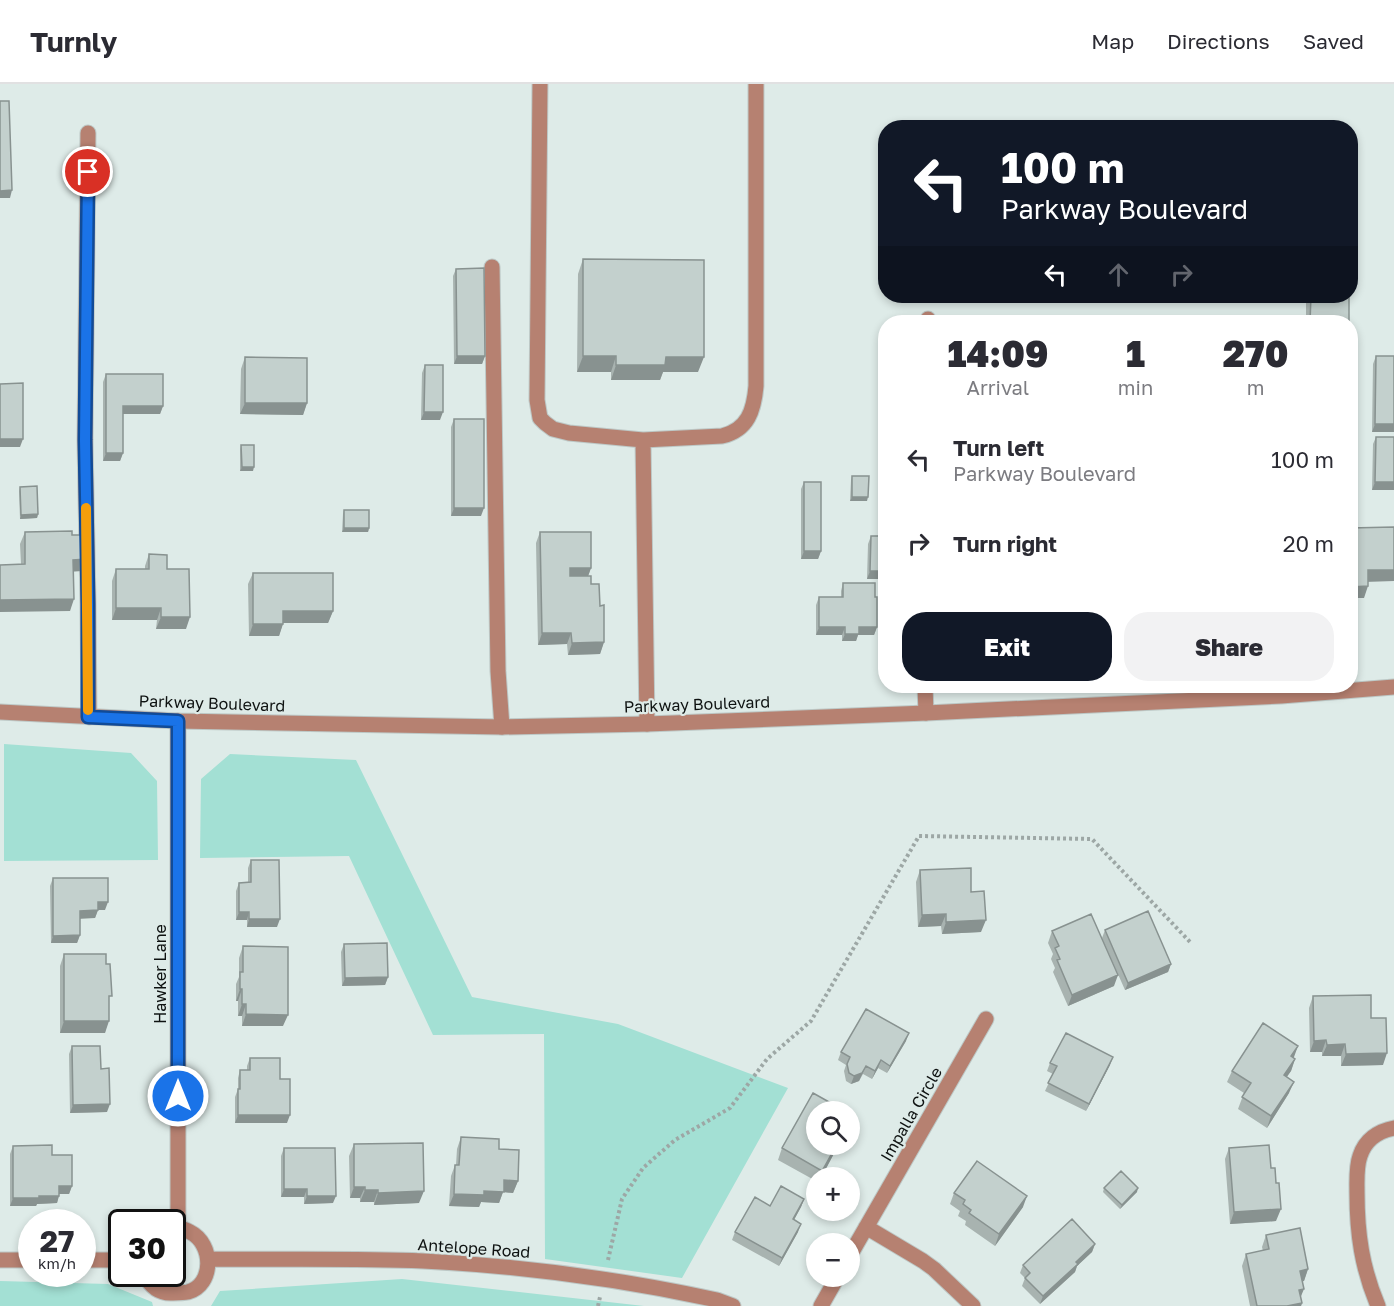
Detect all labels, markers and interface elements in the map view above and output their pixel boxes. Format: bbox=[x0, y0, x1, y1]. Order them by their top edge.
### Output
text: Turnly bbox=[30, 25, 117, 58]
text: Map bbox=[1091, 28, 1134, 54]
text: Directions bbox=[1167, 28, 1270, 54]
text: Saved bbox=[1303, 28, 1364, 54]
text: 100 m bbox=[1001, 142, 1124, 192]
icon: left bbox=[902, 144, 980, 222]
pin bbox=[62, 146, 113, 197]
icon: arrive bbox=[71, 155, 104, 188]
text: Parkway Boulevard bbox=[1001, 193, 1248, 225]
icon: left bbox=[1039, 258, 1072, 291]
icon: ahead bbox=[1102, 258, 1135, 291]
icon: right bbox=[1165, 258, 1198, 291]
text: 14:09 bbox=[947, 332, 1048, 375]
text: 1 bbox=[1126, 332, 1145, 375]
text: 270 bbox=[1223, 332, 1288, 375]
text: Arrival bbox=[967, 375, 1029, 399]
text: min bbox=[1118, 375, 1153, 399]
text: m bbox=[1247, 375, 1264, 399]
text: Turn left bbox=[953, 434, 1044, 461]
icon: left bbox=[902, 443, 935, 476]
text: 100 m bbox=[1271, 446, 1334, 473]
text: Parkway Boulevard bbox=[953, 461, 1136, 485]
icon: right bbox=[902, 527, 935, 560]
text: Turn right bbox=[953, 530, 1057, 557]
text: 20 m bbox=[1283, 530, 1334, 557]
button: Exit bbox=[902, 612, 1112, 681]
button: Share bbox=[1124, 612, 1334, 681]
street label: Parkway Boulevard bbox=[138, 690, 286, 716]
street label: Parkway Boulevard bbox=[623, 691, 771, 717]
street label: Hawker Lane bbox=[150, 924, 170, 1024]
street label: Impalla Circle bbox=[876, 1063, 946, 1165]
position arrow bbox=[146, 1064, 210, 1128]
map controls bbox=[806, 1101, 860, 1287]
button: search bbox=[806, 1101, 860, 1155]
button: + bbox=[806, 1167, 860, 1221]
speed limit sign: 30 bbox=[108, 1209, 186, 1287]
text: 27 bbox=[40, 1223, 74, 1259]
button: − bbox=[806, 1233, 860, 1287]
street label: Antelope Road bbox=[417, 1234, 531, 1262]
text: km/h bbox=[38, 1254, 76, 1272]

